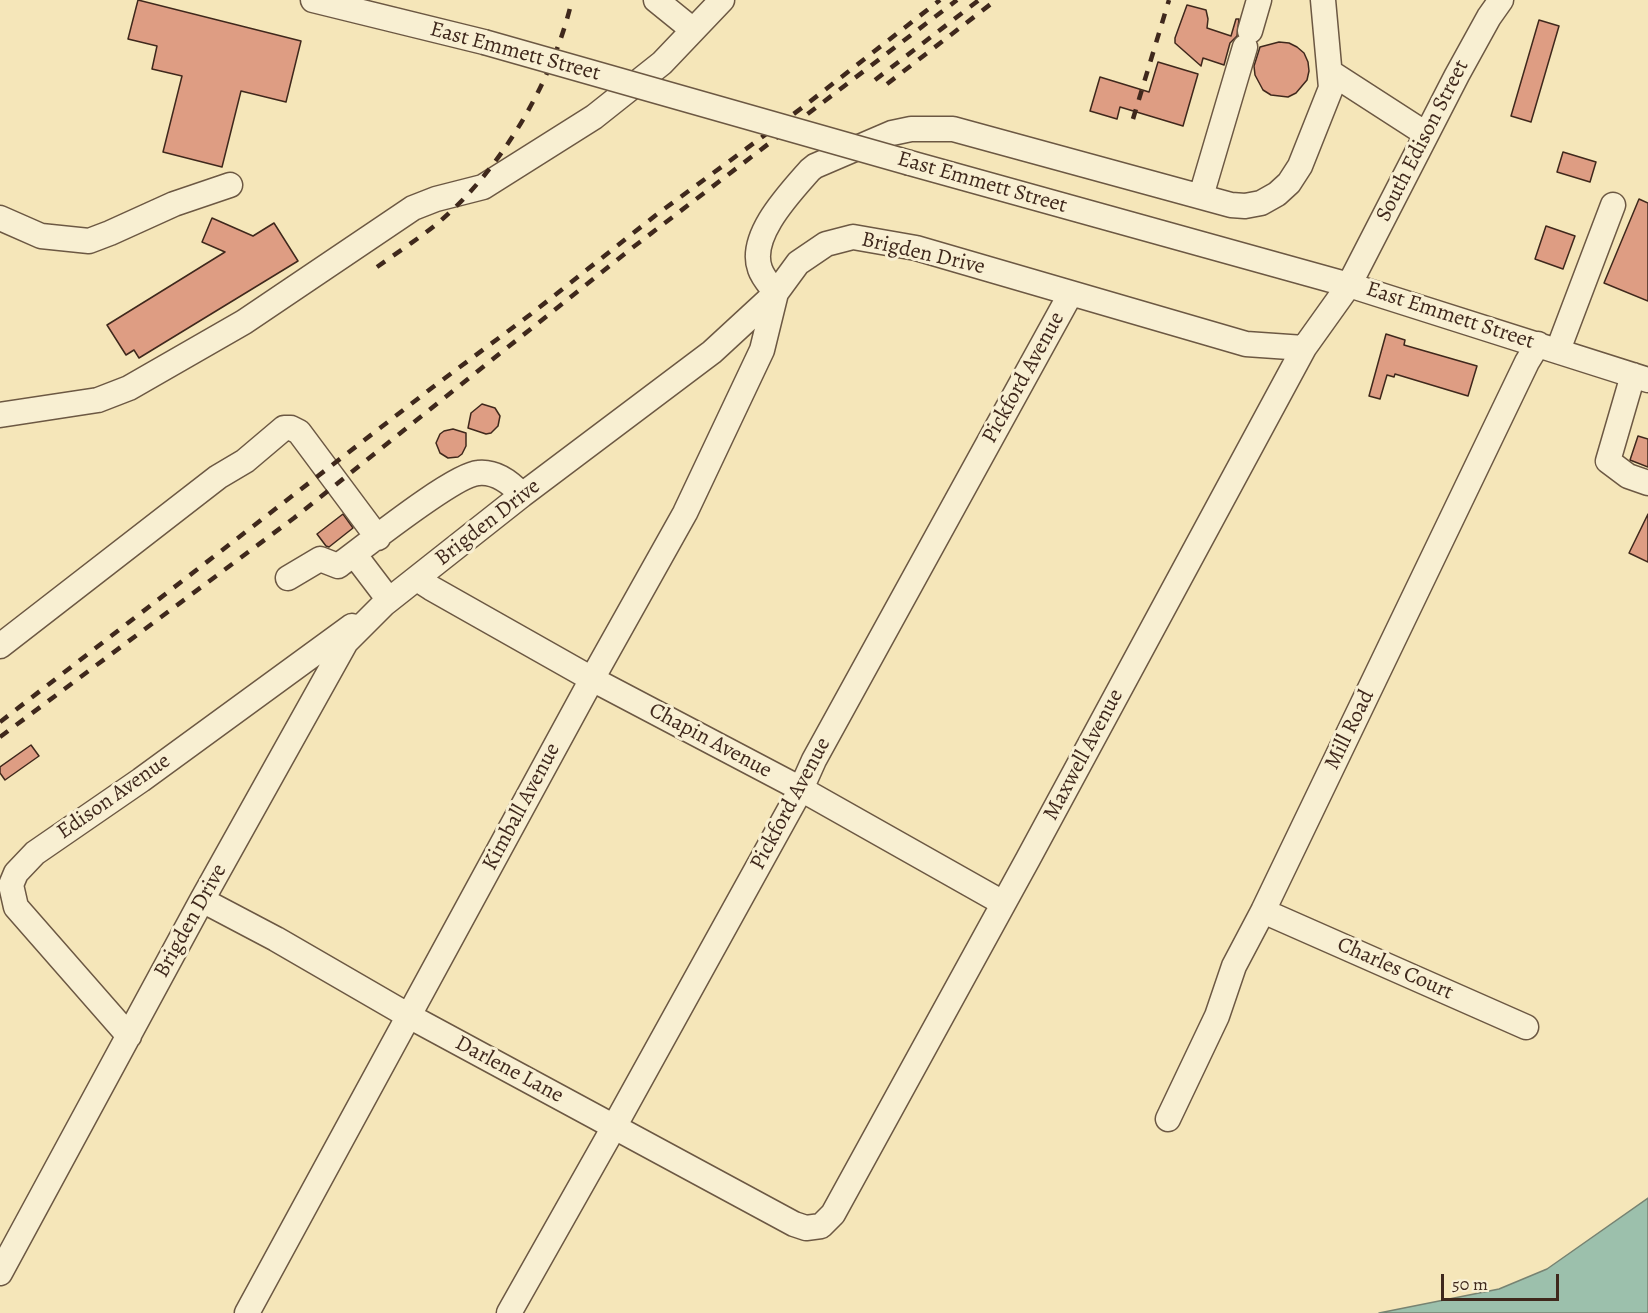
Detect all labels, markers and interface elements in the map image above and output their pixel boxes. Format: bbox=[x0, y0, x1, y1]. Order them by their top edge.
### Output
street label: East Emmett Street bbox=[427, 17, 603, 87]
street label: South Edison Street bbox=[1371, 56, 1475, 226]
street label: East Emmett Street bbox=[894, 146, 1070, 220]
street label: Brigden Drive bbox=[859, 227, 987, 281]
street label: East Emmett Street bbox=[1363, 276, 1537, 356]
street label: Pickford Avenue bbox=[977, 308, 1071, 448]
street label: Brigden Drive bbox=[430, 474, 546, 572]
street label: Maxwell Avenue bbox=[1038, 685, 1130, 825]
street label: Mill Road bbox=[1319, 686, 1381, 774]
street label: Chapin Avenue bbox=[644, 698, 776, 784]
street label: Pickford Avenue bbox=[745, 733, 837, 875]
street label: Kimball Avenue bbox=[477, 739, 567, 875]
street label: Edison Avenue bbox=[52, 748, 176, 846]
street label: Brigden Drive bbox=[149, 859, 233, 983]
street label: Charles Court bbox=[1333, 932, 1457, 1006]
street label: Darlene Lane bbox=[450, 1030, 568, 1110]
scale bar bbox=[1444, 1262, 1562, 1300]
text: 50 m bbox=[1452, 1272, 1488, 1296]

